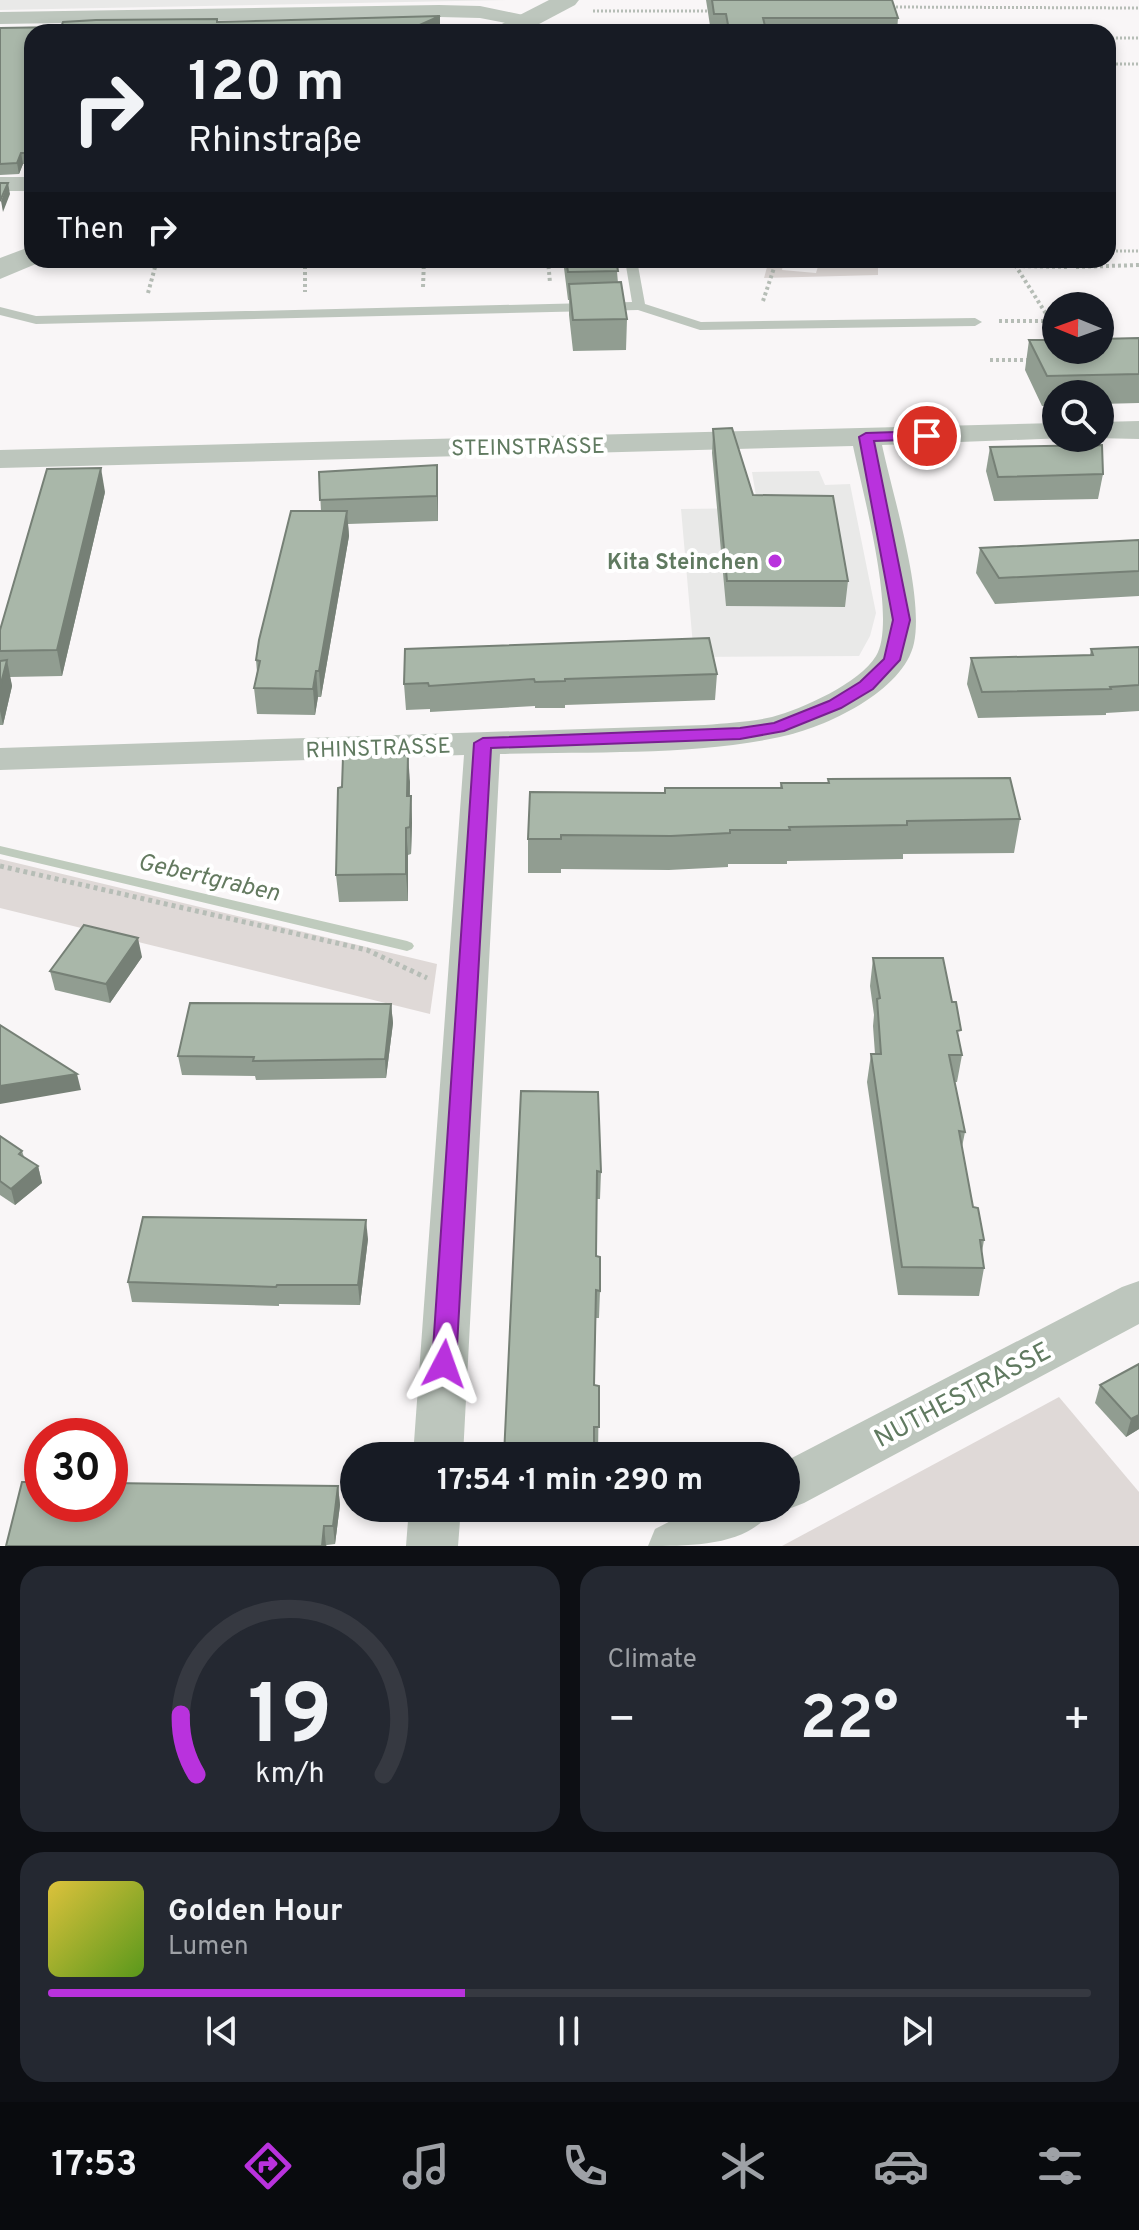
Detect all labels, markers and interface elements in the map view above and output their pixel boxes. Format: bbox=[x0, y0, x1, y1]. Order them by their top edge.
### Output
text: 120 m bbox=[188, 50, 345, 120]
icon: right bbox=[56, 56, 160, 160]
text: Rhinstraße bbox=[188, 119, 362, 165]
icon: right bbox=[140, 208, 184, 252]
text: Then bbox=[56, 212, 124, 249]
north arrow bbox=[1042, 292, 1114, 364]
map controls bbox=[1042, 292, 1114, 452]
button: search bbox=[1042, 380, 1114, 452]
pin bbox=[893, 402, 961, 470]
icon: arrive bbox=[905, 414, 949, 458]
street label: STEINSTRASSE bbox=[451, 434, 605, 463]
place label: Kita Steinchen bbox=[607, 550, 759, 577]
marker: Kita Steinchen bbox=[766, 552, 784, 570]
street label: RHINSTRASSE bbox=[305, 733, 451, 766]
water label: Gebertgraben bbox=[135, 848, 282, 910]
position arrow bbox=[402, 1322, 486, 1406]
street label: NUTHESTRASSE bbox=[869, 1336, 1057, 1457]
speed limit sign: 30 bbox=[24, 1418, 128, 1522]
text: 17:54 · 1 min · 290 m bbox=[437, 1463, 703, 1500]
text: Climate bbox=[608, 1644, 697, 1677]
text: 19 bbox=[248, 1668, 332, 1773]
text: 22° bbox=[800, 1684, 898, 1760]
text: − bbox=[608, 1694, 636, 1750]
text: + bbox=[1063, 1694, 1091, 1750]
text: km/h bbox=[255, 1757, 324, 1793]
text: Golden Hour bbox=[168, 1894, 342, 1931]
text: Lumen bbox=[168, 1931, 249, 1964]
icon: previous bbox=[200, 2009, 244, 2053]
icon: pause bbox=[547, 2009, 591, 2053]
icon: next bbox=[895, 2009, 939, 2053]
icon: directions bbox=[240, 2138, 296, 2194]
icon: music bbox=[398, 2138, 454, 2194]
icon: phone bbox=[557, 2138, 613, 2194]
icon: climate bbox=[715, 2138, 771, 2194]
icon: car bbox=[873, 2138, 929, 2194]
icon: filters bbox=[1032, 2138, 1088, 2194]
text: 17:53 bbox=[51, 2143, 137, 2189]

